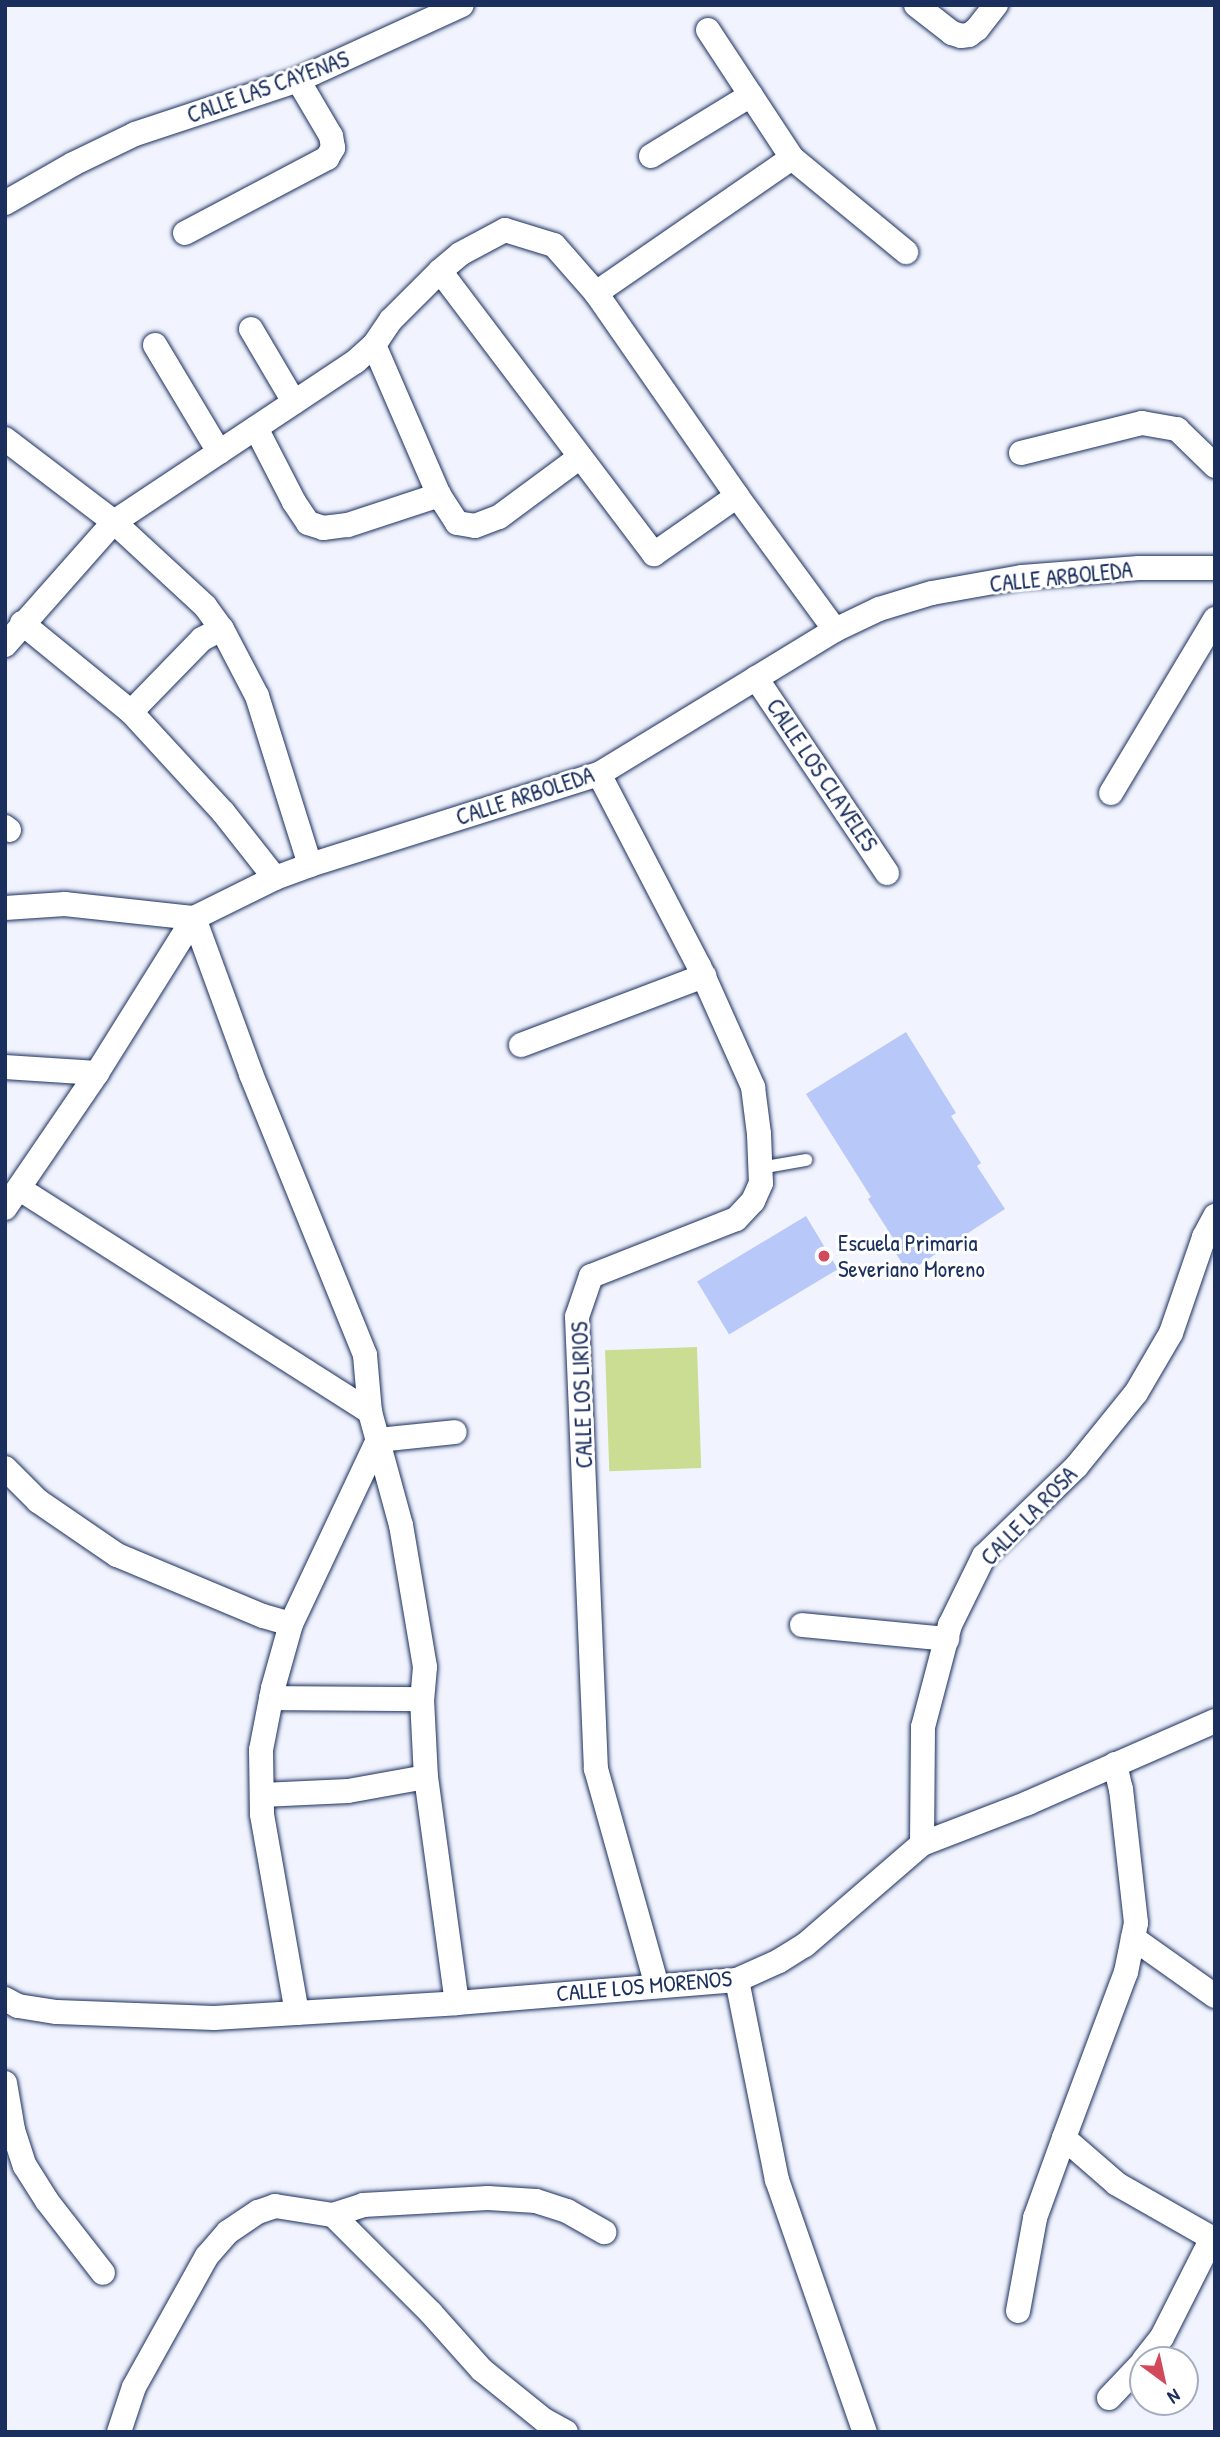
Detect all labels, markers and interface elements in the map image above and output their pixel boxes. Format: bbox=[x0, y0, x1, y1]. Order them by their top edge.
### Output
street label: CALLE LAS CAYENAS bbox=[183, 45, 353, 129]
street label: CALLE ARBOLEDA bbox=[988, 556, 1134, 598]
street label: CALLE LOS CLAVELES bbox=[761, 693, 883, 857]
street label: CALLE ARBOLEDA bbox=[453, 761, 597, 831]
place label: Escuela Primaria Severiano Moreno bbox=[838, 1229, 985, 1283]
marker: Escuela Primaria Severiano Moreno bbox=[816, 1248, 832, 1264]
street label: CALLE LOS LIRIOS bbox=[566, 1321, 598, 1469]
street label: CALLE LA ROSA bbox=[975, 1461, 1083, 1571]
street label: CALLE LOS MORENOS bbox=[555, 1965, 733, 2007]
north arrow bbox=[1129, 2346, 1199, 2416]
text: N bbox=[1163, 2383, 1186, 2411]

